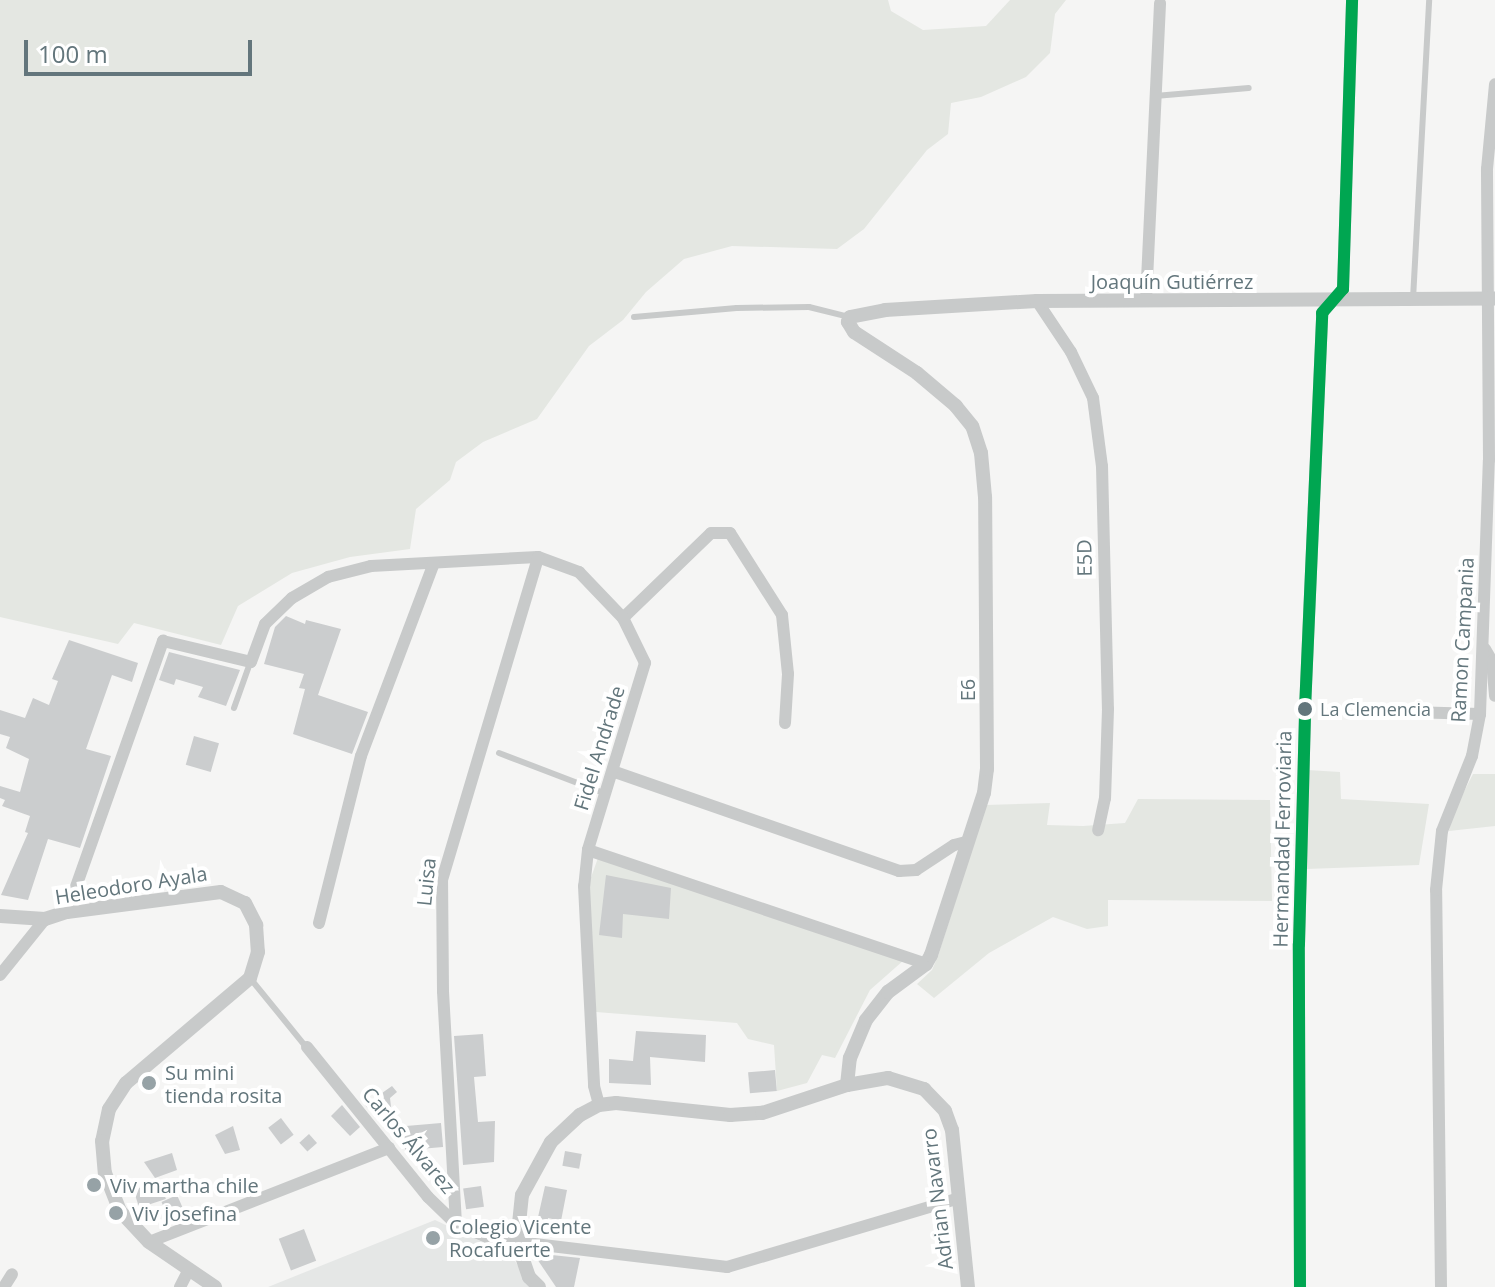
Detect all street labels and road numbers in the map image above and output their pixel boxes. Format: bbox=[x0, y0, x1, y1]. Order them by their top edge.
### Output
street label: Joaquín Gutiérrez bbox=[1091, 269, 1253, 293]
street label: E5D bbox=[1072, 539, 1096, 577]
street label: Ramon Campania bbox=[1446, 557, 1478, 723]
street label: E6 bbox=[955, 679, 979, 701]
street label: Fidel Andrade bbox=[569, 683, 629, 813]
street label: Hermandad Ferroviaria bbox=[1268, 730, 1296, 948]
street label: Luisa bbox=[412, 857, 440, 907]
street label: Heleodoro Ayala bbox=[53, 861, 209, 909]
street label: Carlos Álvarez bbox=[358, 1082, 460, 1198]
street label: Adrian Navarro bbox=[916, 1127, 958, 1271]

